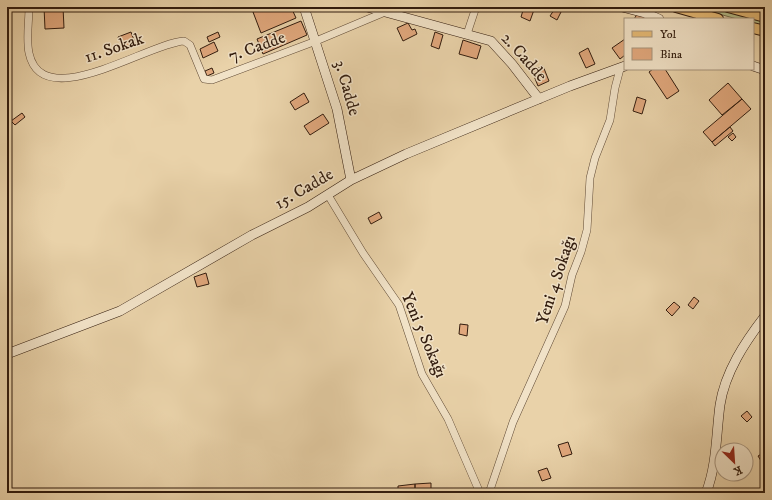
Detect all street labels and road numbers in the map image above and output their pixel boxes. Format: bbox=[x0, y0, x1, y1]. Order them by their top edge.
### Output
street label: 11. Sokak bbox=[81, 27, 147, 68]
street label: 7. Cadde bbox=[225, 27, 289, 67]
street label: 2. Cadde bbox=[496, 28, 552, 86]
street label: 3. Cadde bbox=[329, 58, 365, 118]
street label: 15. Cadde bbox=[271, 163, 337, 215]
street label: Yeni 4 Sokağı bbox=[531, 233, 581, 327]
street label: Yeni 5 Sokağı bbox=[396, 289, 452, 381]

